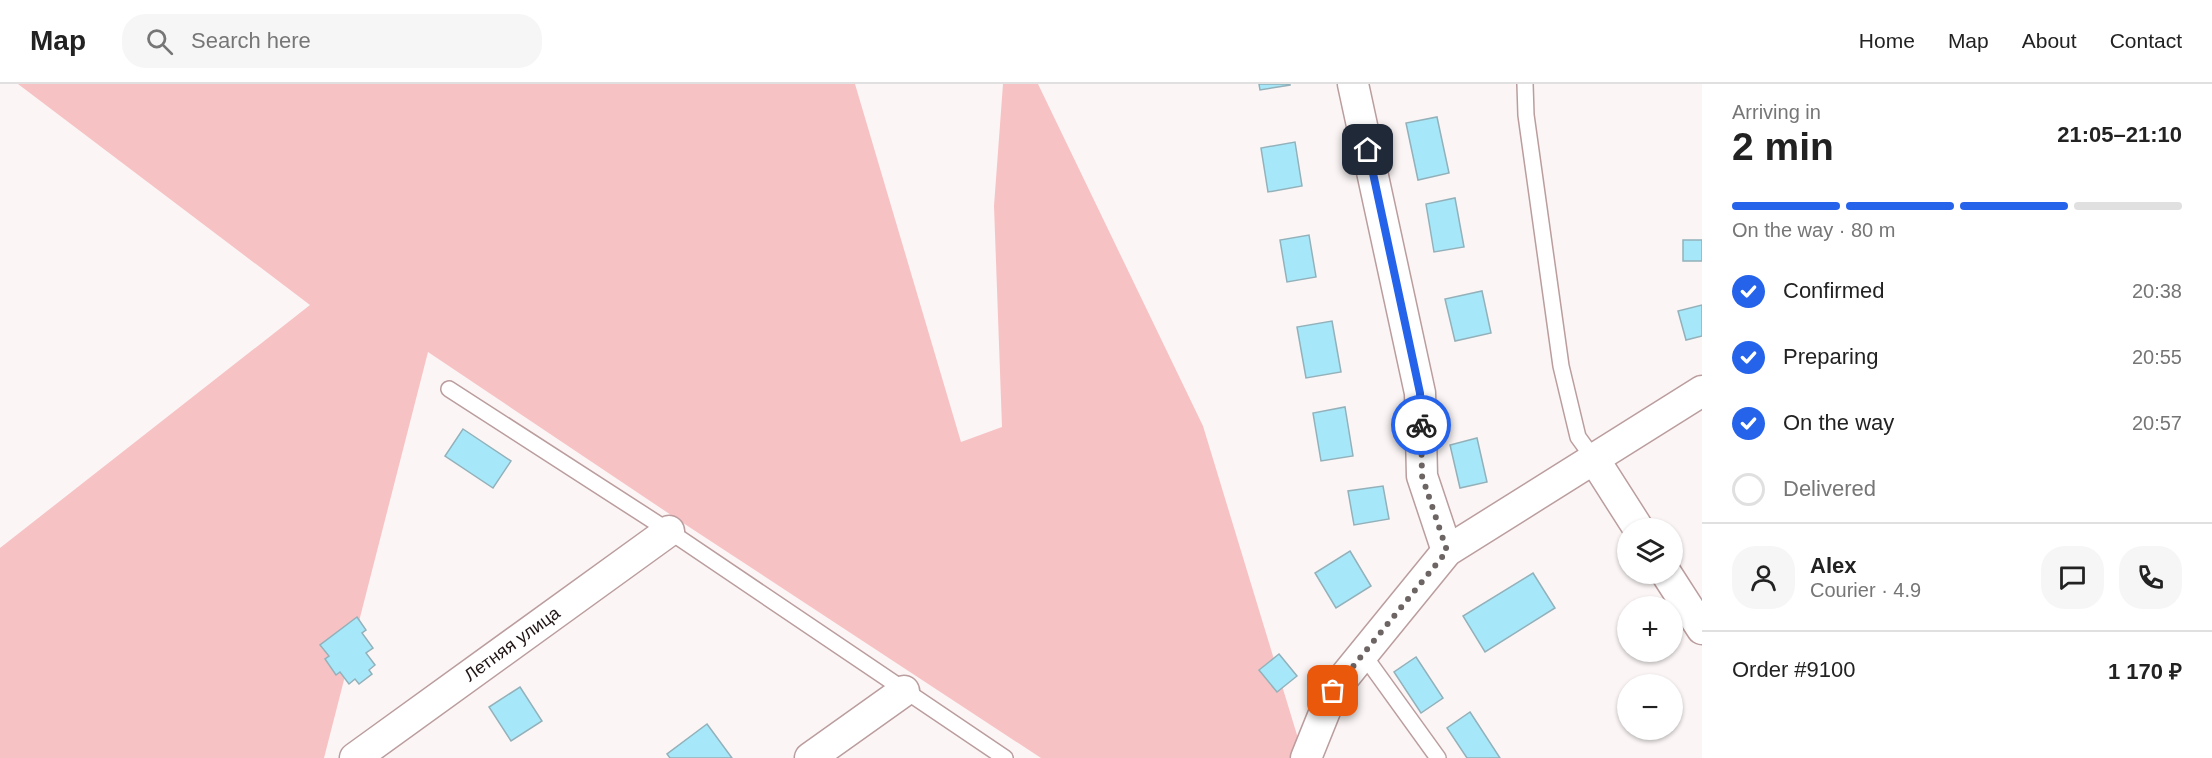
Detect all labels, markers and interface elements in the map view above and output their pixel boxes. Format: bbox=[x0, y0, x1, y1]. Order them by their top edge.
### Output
search box bbox=[122, 14, 542, 68]
text: Map bbox=[30, 25, 86, 56]
icon: search bbox=[143, 25, 176, 58]
text: Search here bbox=[191, 28, 311, 53]
text: Home bbox=[1859, 29, 1915, 52]
text: Map bbox=[1948, 29, 1989, 52]
text: About bbox=[2022, 29, 2077, 52]
text: Contact bbox=[2110, 29, 2182, 52]
text: Arriving in bbox=[1732, 101, 1821, 123]
text: 21:05–21:10 bbox=[2057, 122, 2182, 147]
pin bbox=[1342, 124, 1393, 175]
text: 2 min bbox=[1732, 125, 1834, 168]
icon: home bbox=[1351, 133, 1384, 166]
text: On the way · 80 m bbox=[1732, 219, 1895, 241]
icon: check bbox=[1732, 275, 1765, 308]
text: Confirmed bbox=[1783, 278, 1884, 303]
text: 20:38 bbox=[2132, 280, 2182, 302]
icon: check bbox=[1732, 341, 1765, 374]
text: Preparing bbox=[1783, 344, 1878, 369]
text: 20:55 bbox=[2132, 346, 2182, 368]
courier bbox=[1391, 395, 1451, 455]
icon: check bbox=[1732, 407, 1765, 440]
icon: bike bbox=[1405, 409, 1438, 442]
text: On the way bbox=[1783, 410, 1894, 435]
text: 20:57 bbox=[2132, 412, 2182, 434]
text: Delivered bbox=[1783, 476, 1876, 501]
map controls bbox=[1617, 518, 1683, 740]
button: layers bbox=[1617, 518, 1683, 584]
button: person bbox=[1732, 546, 1795, 609]
button: chat bbox=[2041, 546, 2104, 609]
button: phone bbox=[2119, 546, 2182, 609]
text: Alex bbox=[1810, 553, 1856, 578]
text: Courier · 4.9 bbox=[1810, 579, 1921, 601]
button: + bbox=[1617, 596, 1683, 662]
street label: Летняя улица bbox=[460, 602, 565, 685]
text: Order #9100 bbox=[1732, 657, 1856, 682]
text: 1 170 ₽ bbox=[2108, 659, 2182, 684]
pin bbox=[1307, 665, 1358, 716]
icon: bag bbox=[1316, 674, 1349, 707]
button: − bbox=[1617, 674, 1683, 740]

